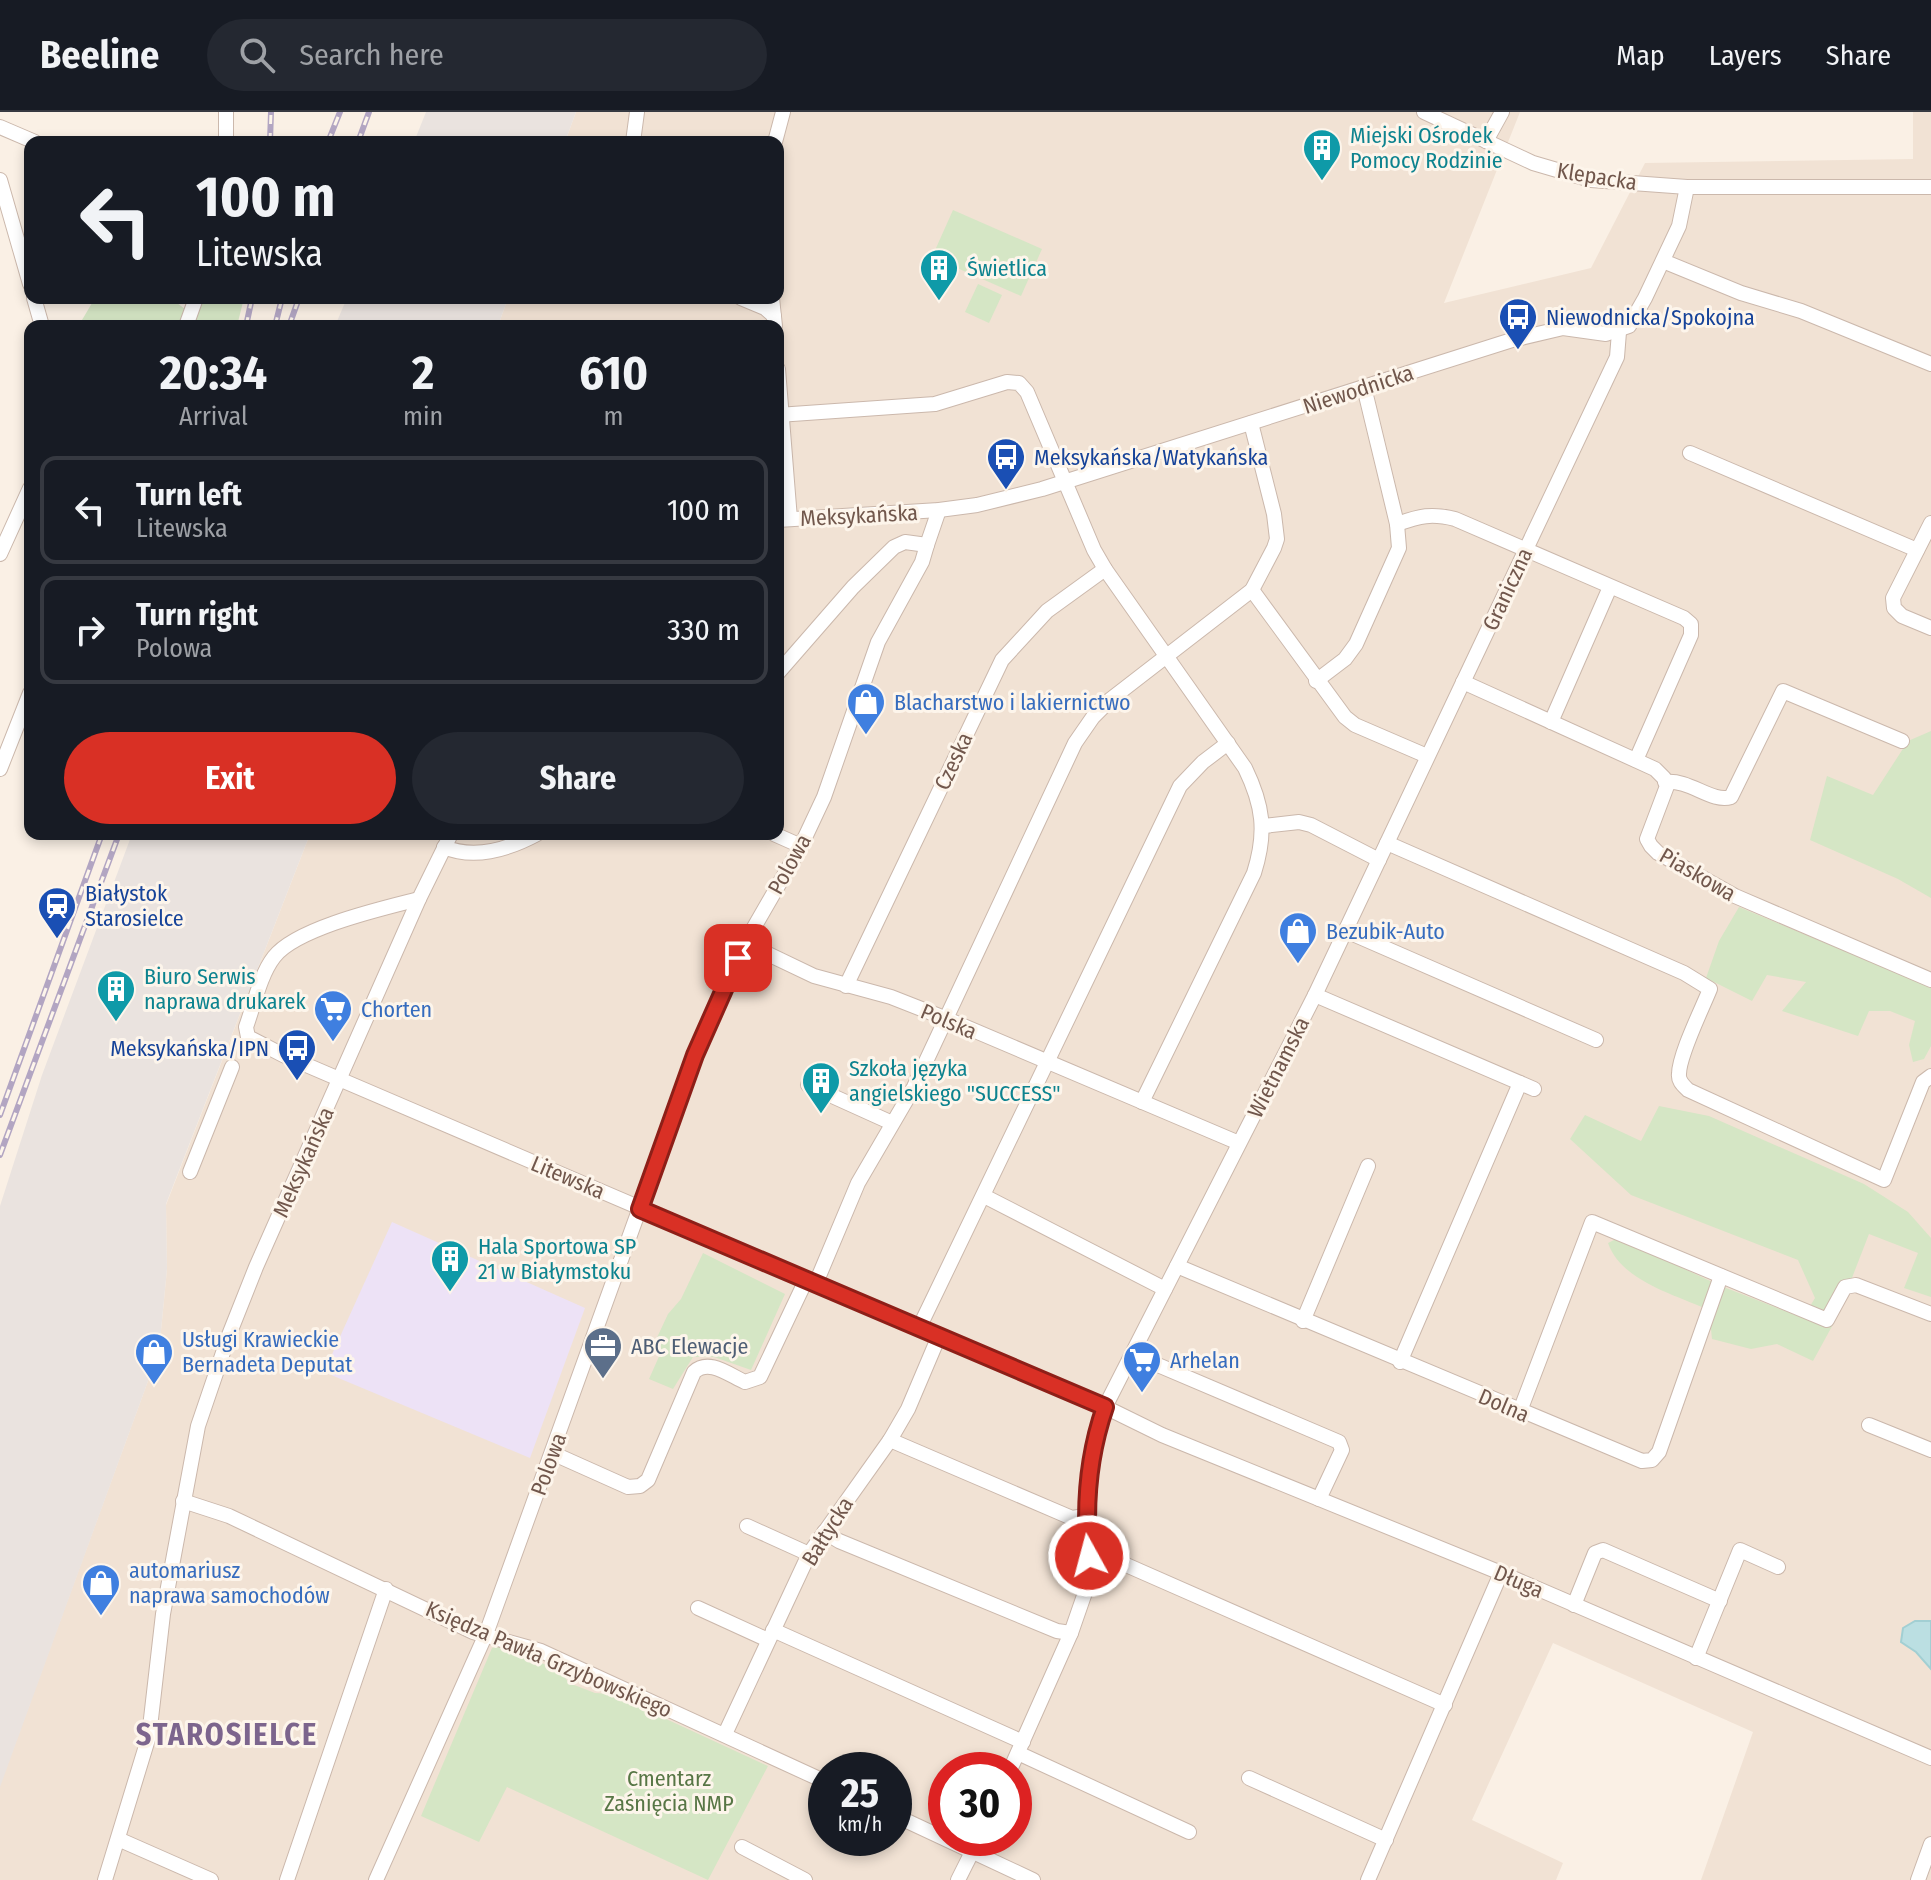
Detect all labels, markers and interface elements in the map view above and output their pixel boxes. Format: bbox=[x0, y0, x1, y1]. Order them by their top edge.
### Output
search box bbox=[207, 19, 767, 91]
text: Beeline bbox=[40, 32, 159, 78]
icon: search bbox=[235, 33, 279, 77]
text: Search here bbox=[299, 37, 444, 73]
text: Map bbox=[1616, 39, 1665, 72]
text: Layers bbox=[1709, 39, 1782, 72]
text: Share bbox=[1826, 39, 1891, 72]
place label: Miejski Ośrodek Pomocy Rodzinie bbox=[1350, 122, 1503, 174]
building icon: Miejski Ośrodek Pomocy Rodzinie bbox=[1301, 127, 1343, 182]
street label: Klepacka bbox=[1555, 157, 1639, 196]
text: 100 m bbox=[196, 164, 335, 231]
icon: left bbox=[64, 168, 168, 272]
text: Litewska bbox=[196, 232, 323, 276]
building icon: Świetlica bbox=[918, 247, 960, 302]
place label: Świetlica bbox=[967, 255, 1047, 282]
bus stop icon: Niewodnicka/Spokojna bbox=[1497, 296, 1539, 351]
place label: Niewodnicka/Spokojna bbox=[1546, 304, 1755, 331]
text: 20:34 bbox=[160, 344, 267, 402]
text: 2 bbox=[412, 344, 434, 402]
text: 610 bbox=[579, 344, 648, 402]
street label: Niewodnicka bbox=[1299, 359, 1417, 420]
text: Arrival bbox=[179, 401, 248, 432]
text: min bbox=[403, 401, 443, 432]
text: m bbox=[604, 401, 624, 432]
bus stop icon: Meksykańska/Watykańska bbox=[985, 436, 1027, 491]
place label: Meksykańska/Watykańska bbox=[1034, 444, 1268, 471]
text: Turn left bbox=[136, 477, 242, 513]
icon: left bbox=[68, 488, 112, 532]
text: 100 m bbox=[667, 492, 740, 528]
street label: Meksykańska bbox=[799, 499, 919, 532]
text: Litewska bbox=[136, 513, 228, 544]
street label: Graniczna bbox=[1477, 544, 1538, 635]
text: Turn right bbox=[136, 597, 258, 633]
icon: right bbox=[68, 608, 112, 652]
text: 330 m bbox=[667, 612, 740, 648]
text: Polowa bbox=[136, 633, 212, 664]
shop icon: Blacharstwo i lakiernictwo bbox=[845, 681, 887, 736]
place label: Blacharstwo i lakiernictwo bbox=[894, 689, 1131, 716]
street label: Czeska bbox=[928, 728, 978, 794]
button: Exit bbox=[64, 732, 396, 824]
button: Share bbox=[412, 732, 744, 824]
street label: Polowa bbox=[762, 829, 817, 899]
street label: Piaskowa bbox=[1655, 842, 1741, 907]
place label: Białystok Starosielce bbox=[85, 880, 184, 932]
station icon: Białystok Starosielce bbox=[36, 885, 78, 940]
shop icon: Bezubik-Auto bbox=[1277, 910, 1319, 965]
place label: Bezubik-Auto bbox=[1326, 918, 1445, 945]
pin bbox=[704, 924, 772, 992]
icon: arrive bbox=[716, 936, 760, 980]
place label: Biuro Serwis naprawa drukarek bbox=[144, 963, 306, 1015]
building icon: Biuro Serwis naprawa drukarek bbox=[95, 968, 137, 1023]
supermarket icon: Chorten bbox=[312, 988, 354, 1043]
place label: Chorten bbox=[361, 996, 432, 1023]
street label: Polska bbox=[917, 998, 981, 1045]
street label: Wietnamska bbox=[1242, 1012, 1315, 1122]
bus stop icon: Meksykańska/IPN bbox=[276, 1027, 318, 1082]
place label: Meksykańska/IPN bbox=[110, 1035, 269, 1062]
place label: Szkoła języka angielskiego "SUCCESS" bbox=[849, 1055, 1061, 1107]
building icon: Szkoła języka angielskiego "SUCCESS" bbox=[800, 1060, 842, 1115]
street label: Meksykańska bbox=[267, 1103, 340, 1222]
street label: Litewska bbox=[527, 1150, 609, 1205]
place label: Hala Sportowa SP 21 w Białymstoku bbox=[478, 1233, 636, 1285]
building icon: Hala Sportowa SP 21 w Białymstoku bbox=[429, 1238, 471, 1293]
office icon: ABC Elewacje bbox=[582, 1325, 624, 1380]
place label: Usługi Krawieckie Bernadeta Deputat bbox=[182, 1326, 353, 1378]
shop icon: Usługi Krawieckie Bernadeta Deputat bbox=[133, 1331, 175, 1386]
place label: ABC Elewacje bbox=[631, 1333, 748, 1360]
supermarket icon: Arhelan bbox=[1121, 1339, 1163, 1394]
place label: Arhelan bbox=[1170, 1347, 1240, 1374]
street label: Dolna bbox=[1474, 1383, 1533, 1428]
street label: Polowa bbox=[525, 1429, 572, 1499]
street label: Bałtycka bbox=[796, 1492, 859, 1571]
position arrow bbox=[1047, 1514, 1131, 1598]
place label: automariusz naprawa samochodów bbox=[129, 1557, 330, 1609]
street label: Długa bbox=[1490, 1559, 1548, 1604]
shop icon: automariusz naprawa samochodów bbox=[80, 1562, 122, 1617]
street label: Księdza Pawła Grzybowskiego bbox=[422, 1595, 676, 1724]
district label: STAROSIELCE bbox=[136, 1717, 318, 1753]
speed limit sign: 30 bbox=[928, 1752, 1032, 1856]
park label: Cmentarz Zaśnięcia NMP bbox=[604, 1765, 734, 1817]
text: 25 bbox=[841, 1770, 879, 1818]
text: km/h bbox=[838, 1812, 882, 1836]

